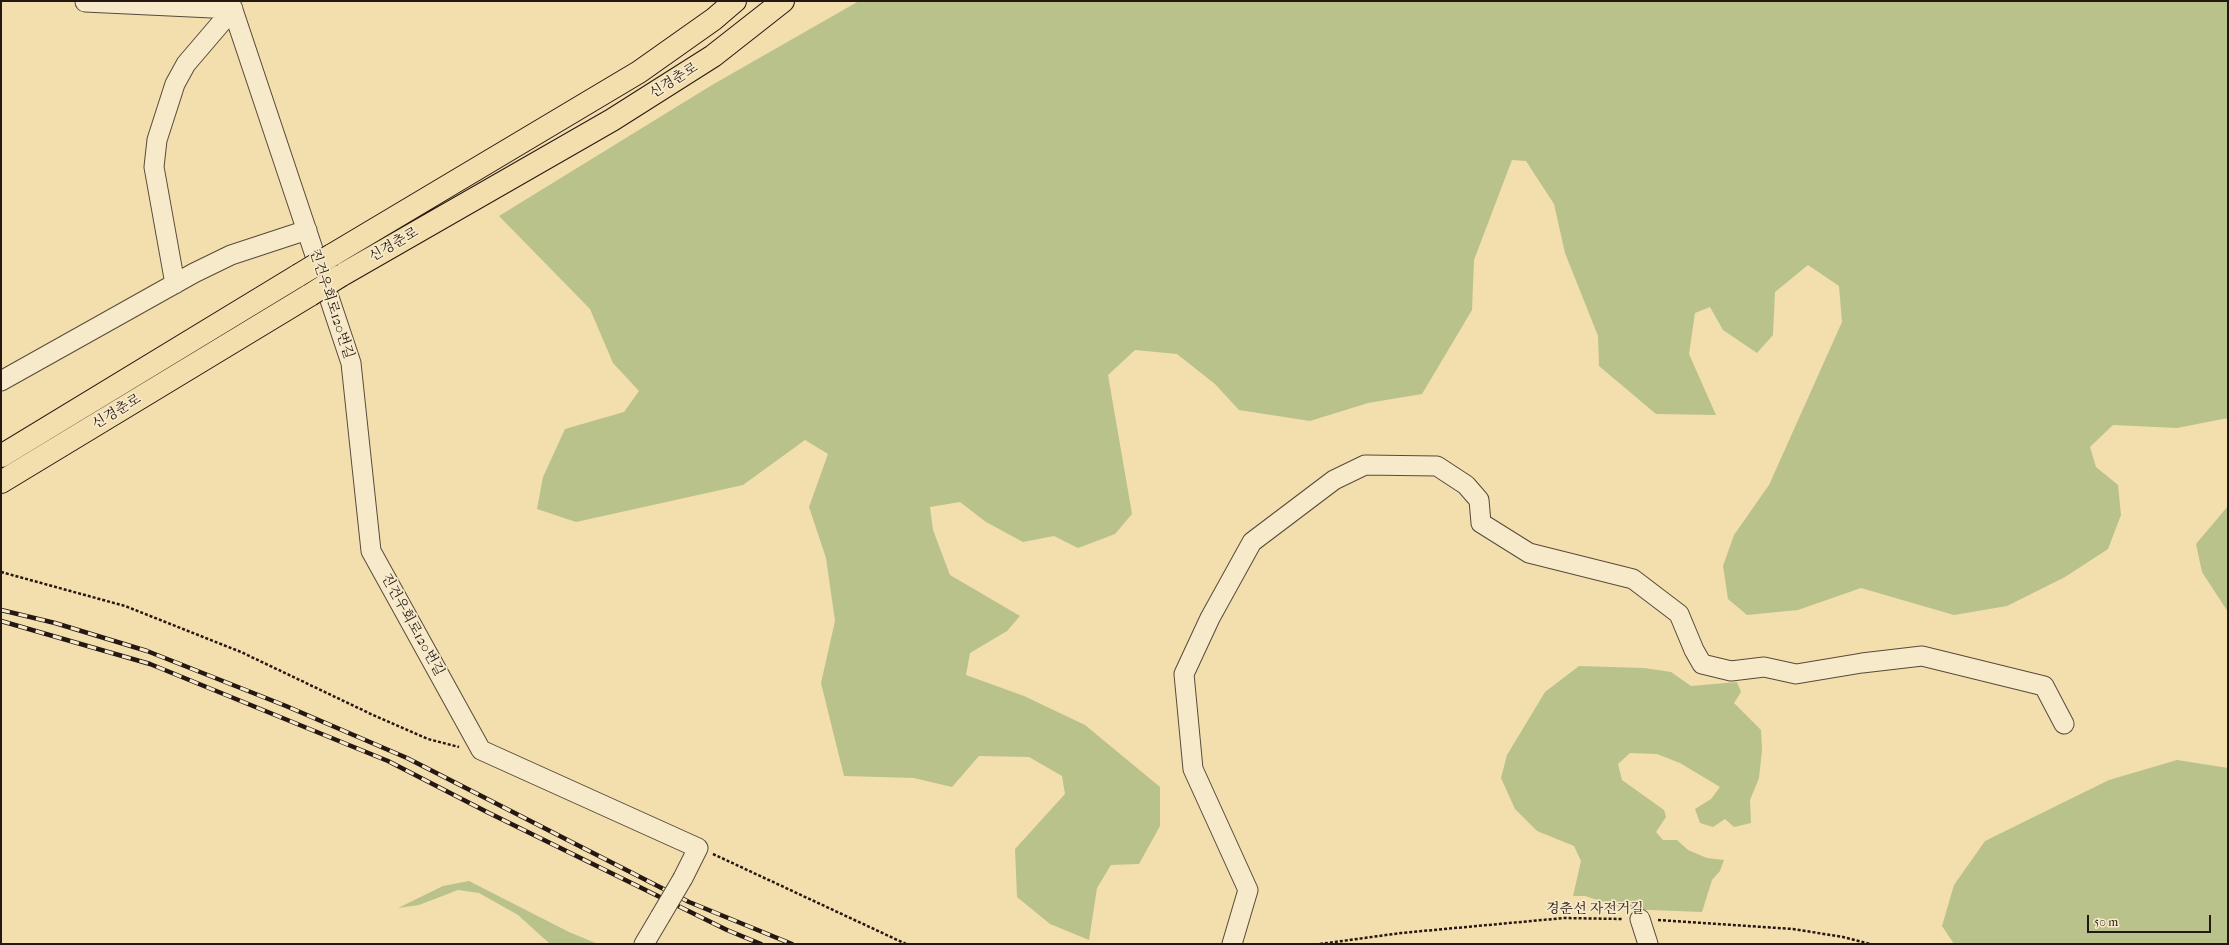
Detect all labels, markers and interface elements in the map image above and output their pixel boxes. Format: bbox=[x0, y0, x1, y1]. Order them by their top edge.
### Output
street label: 신경춘로 bbox=[647, 60, 701, 102]
street label: 신경춘로 bbox=[366, 224, 422, 266]
street label: 진건우회로120번길 bbox=[305, 247, 357, 361]
street label: 신경춘로 bbox=[89, 391, 145, 433]
street label: 진건우회로120번길 bbox=[377, 571, 447, 679]
street label: 경춘선 자전거길 bbox=[1546, 902, 1644, 918]
scale bar bbox=[2089, 907, 2213, 933]
text: 50 m bbox=[2094, 915, 2118, 929]

